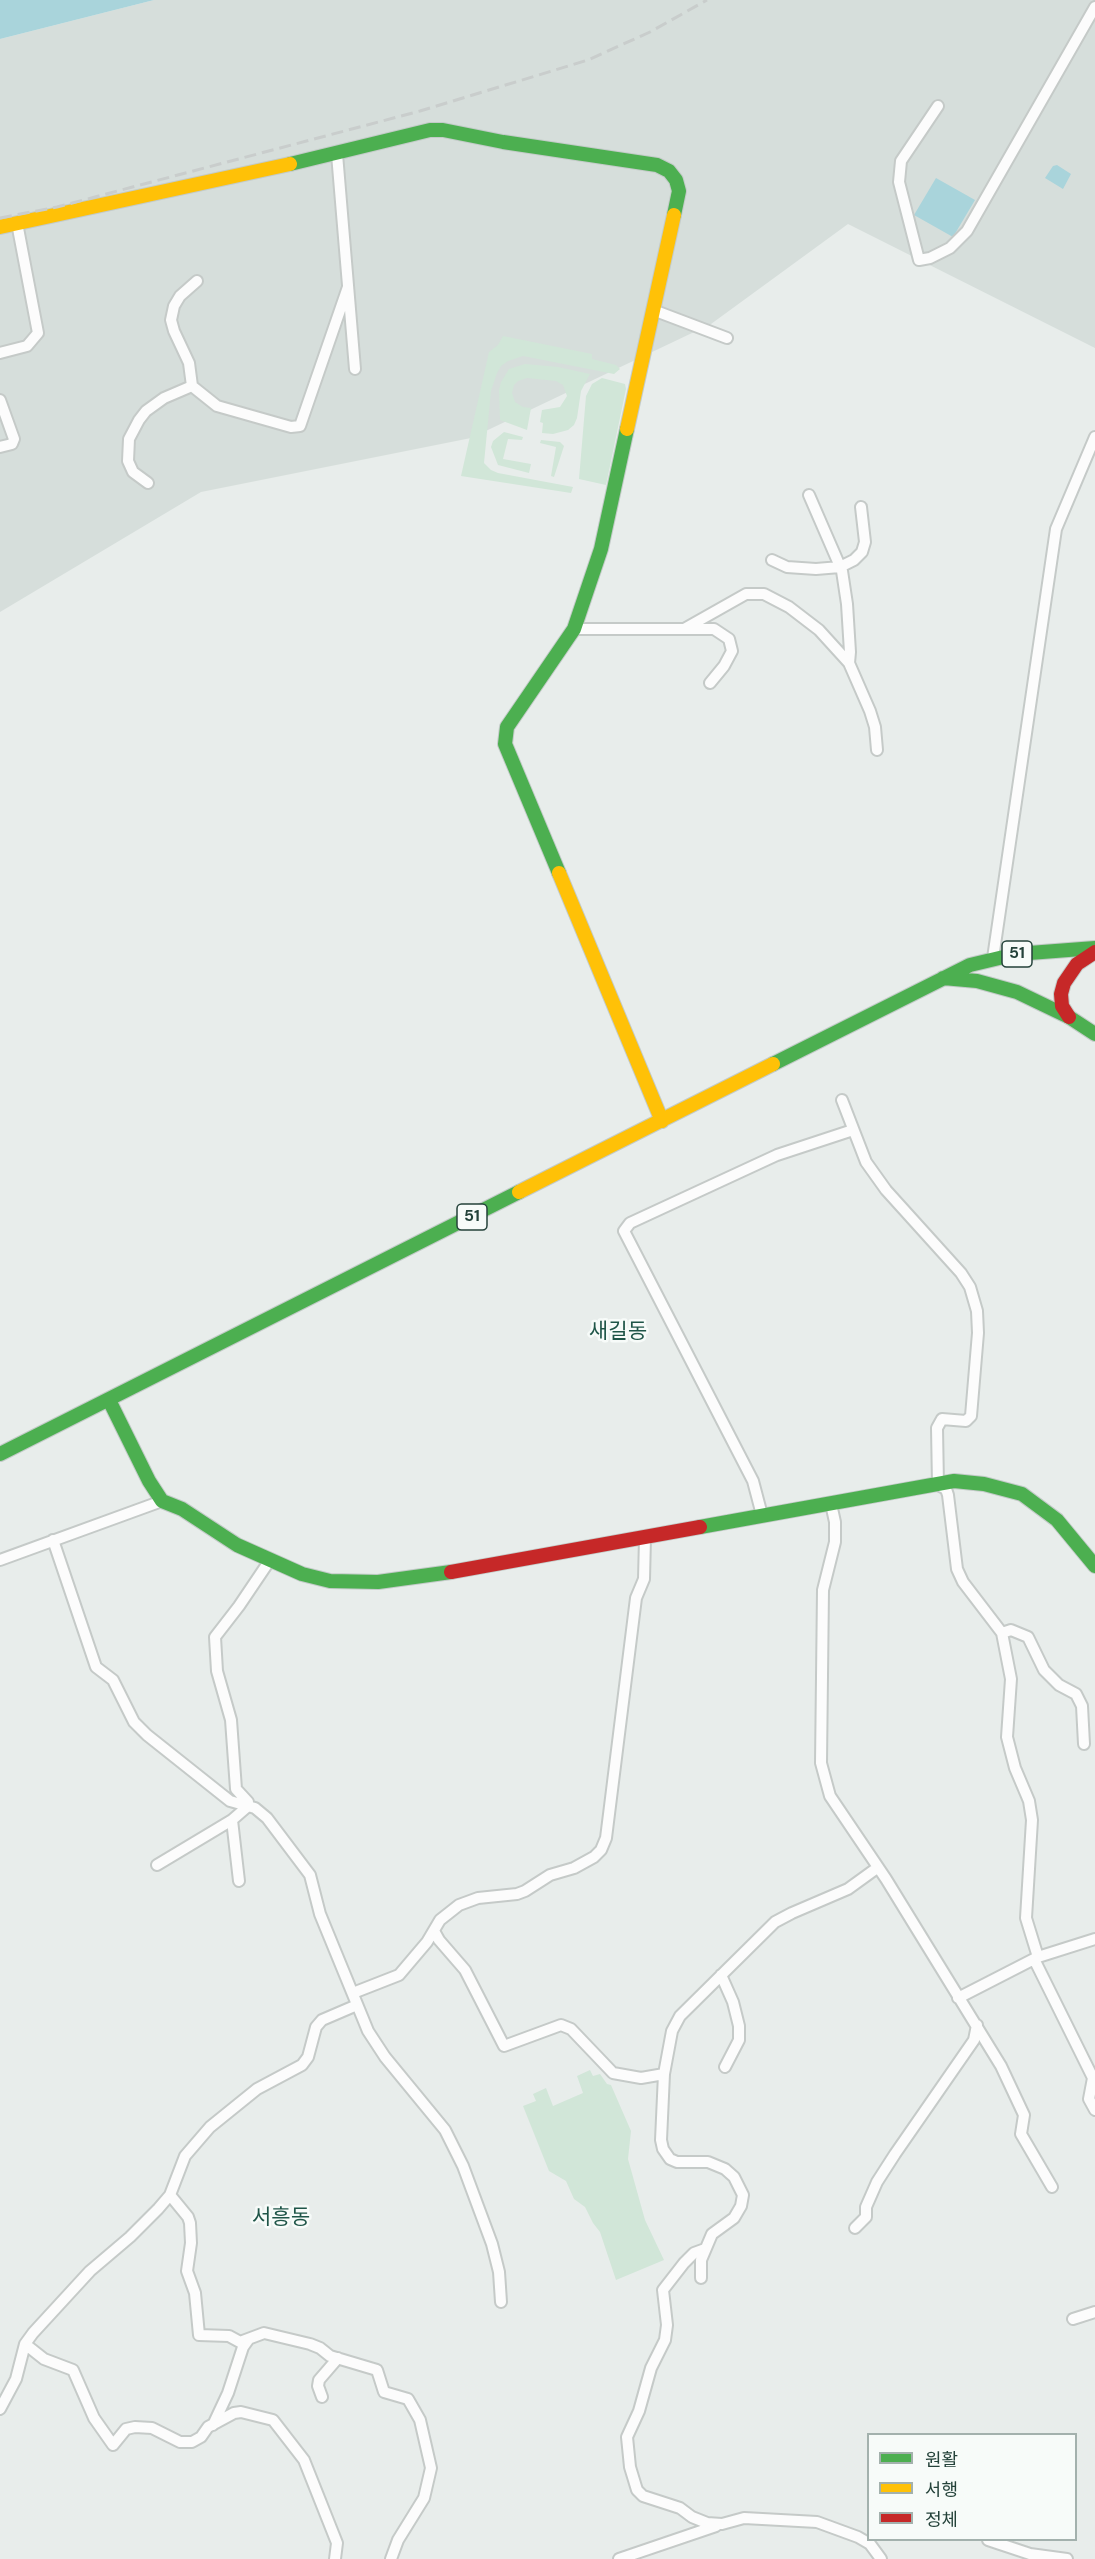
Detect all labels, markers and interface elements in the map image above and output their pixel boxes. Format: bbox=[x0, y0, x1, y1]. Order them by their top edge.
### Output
road number: 51 bbox=[1002, 941, 1032, 967]
road number: 51 bbox=[457, 1204, 487, 1230]
district label: 새길동 bbox=[589, 1319, 647, 1345]
district label: 서흥동 bbox=[252, 2205, 310, 2231]
legend bbox=[867, 2433, 1077, 2541]
text: 원활 bbox=[925, 2448, 958, 2472]
text: 서행 bbox=[925, 2478, 958, 2502]
text: 정체 bbox=[925, 2508, 958, 2532]

